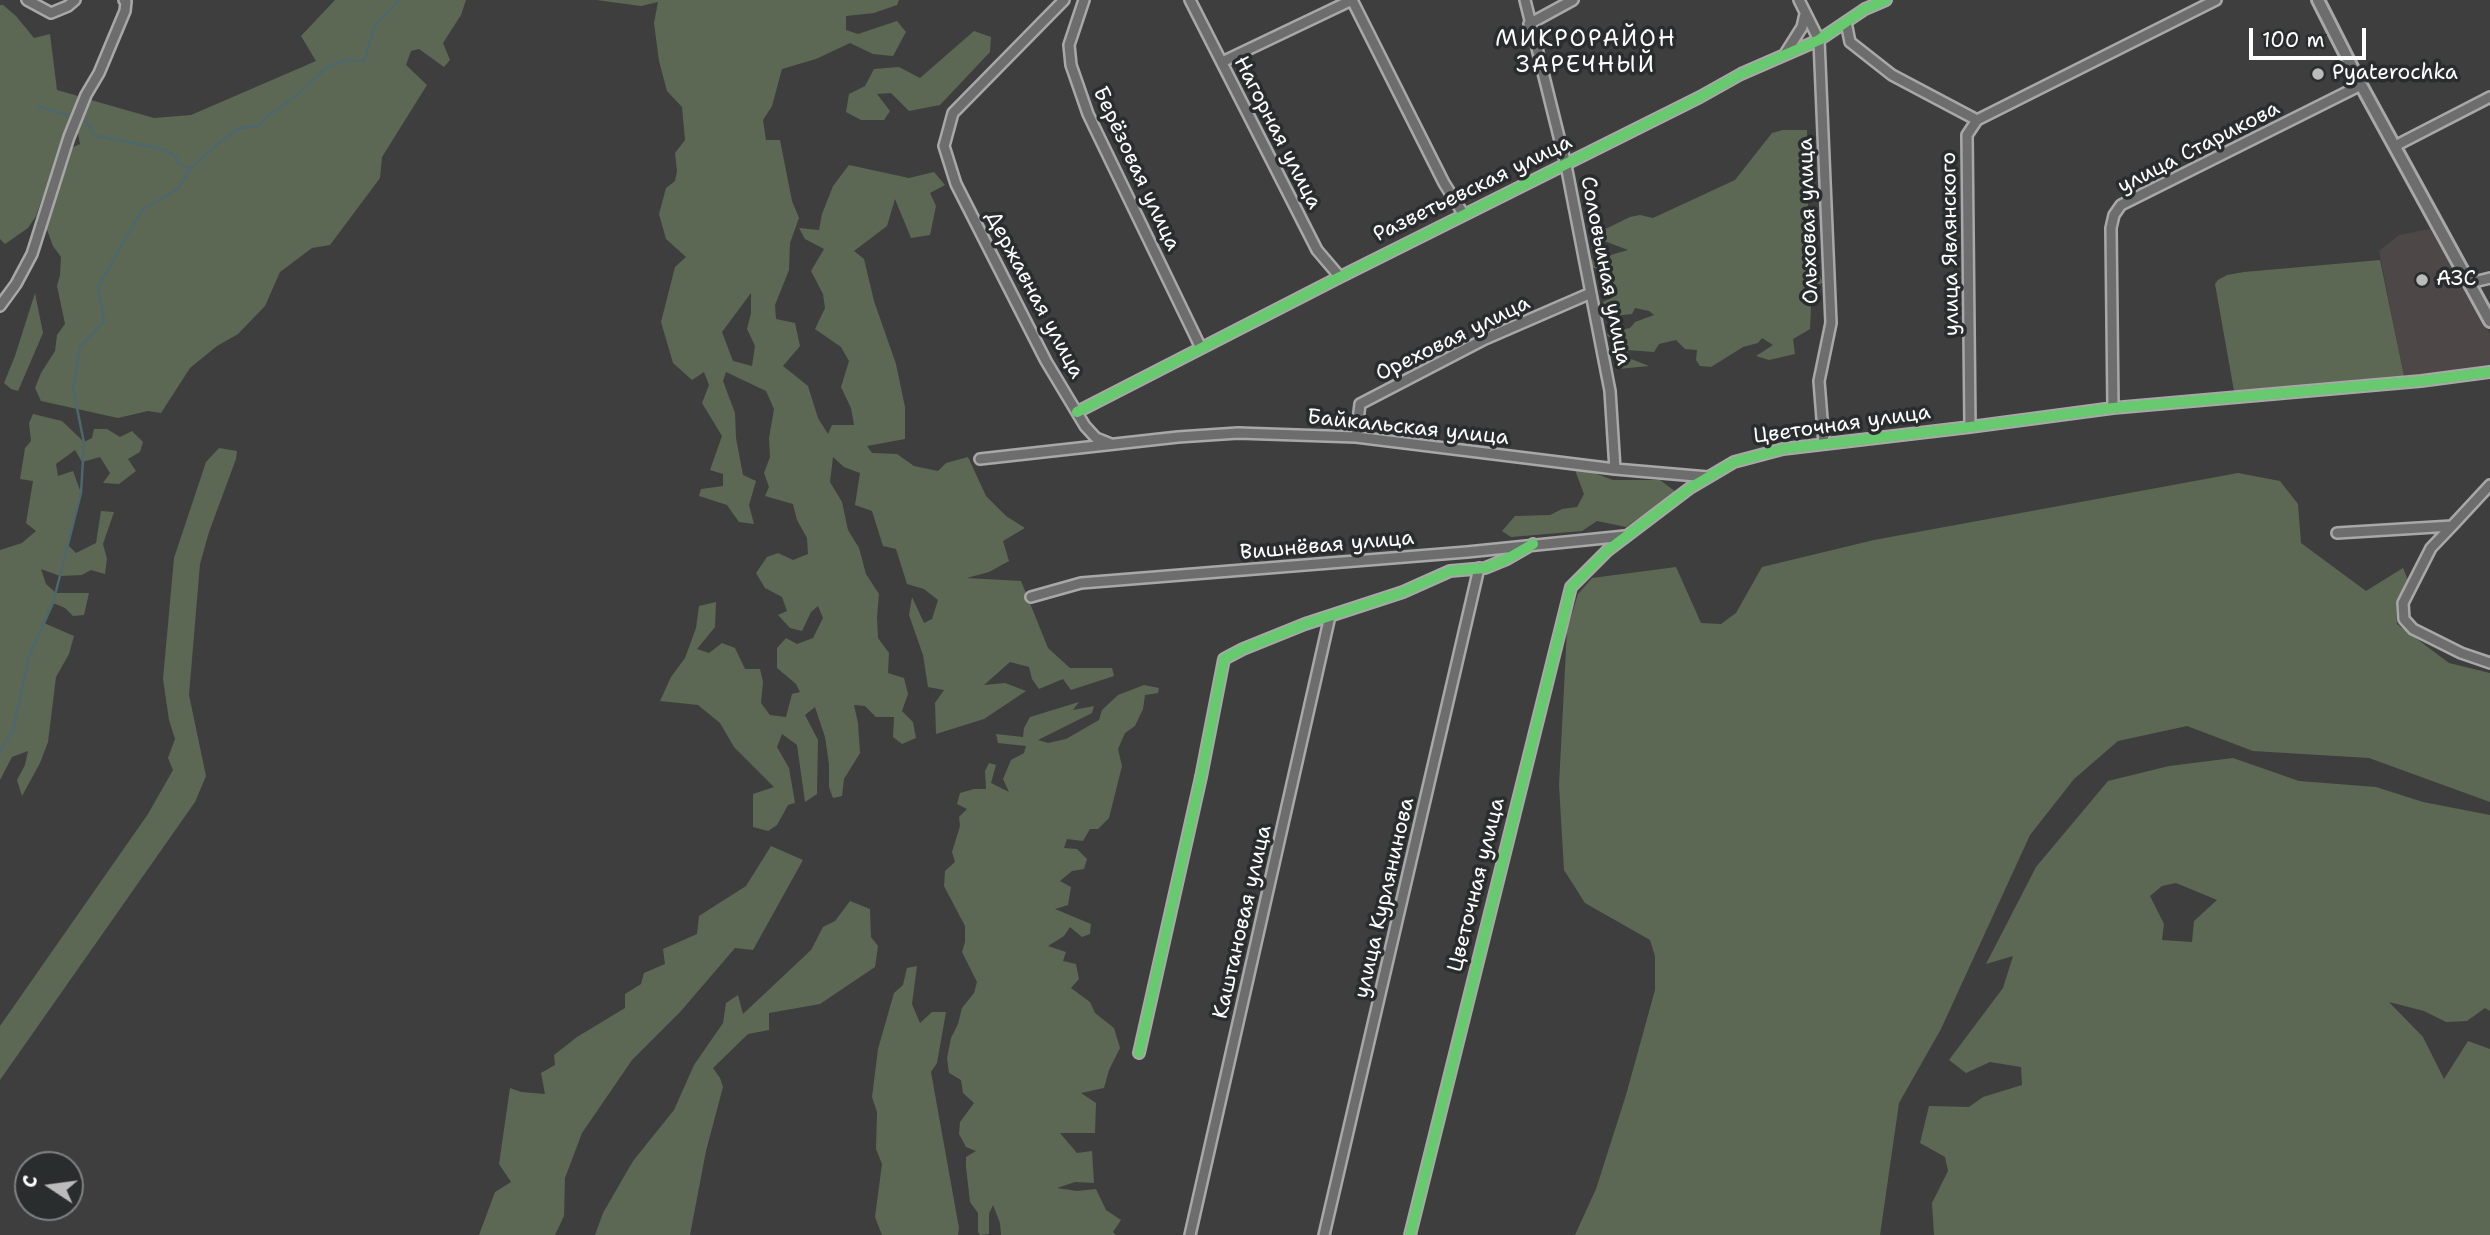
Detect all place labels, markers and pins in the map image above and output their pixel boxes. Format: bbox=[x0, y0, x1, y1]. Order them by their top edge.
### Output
place label: Pyaterochka bbox=[2332, 61, 2458, 87]
marker: Pyaterochka bbox=[2310, 66, 2326, 82]
place label: АЗС bbox=[2436, 267, 2476, 293]
marker: АЗС bbox=[2414, 272, 2430, 288]

